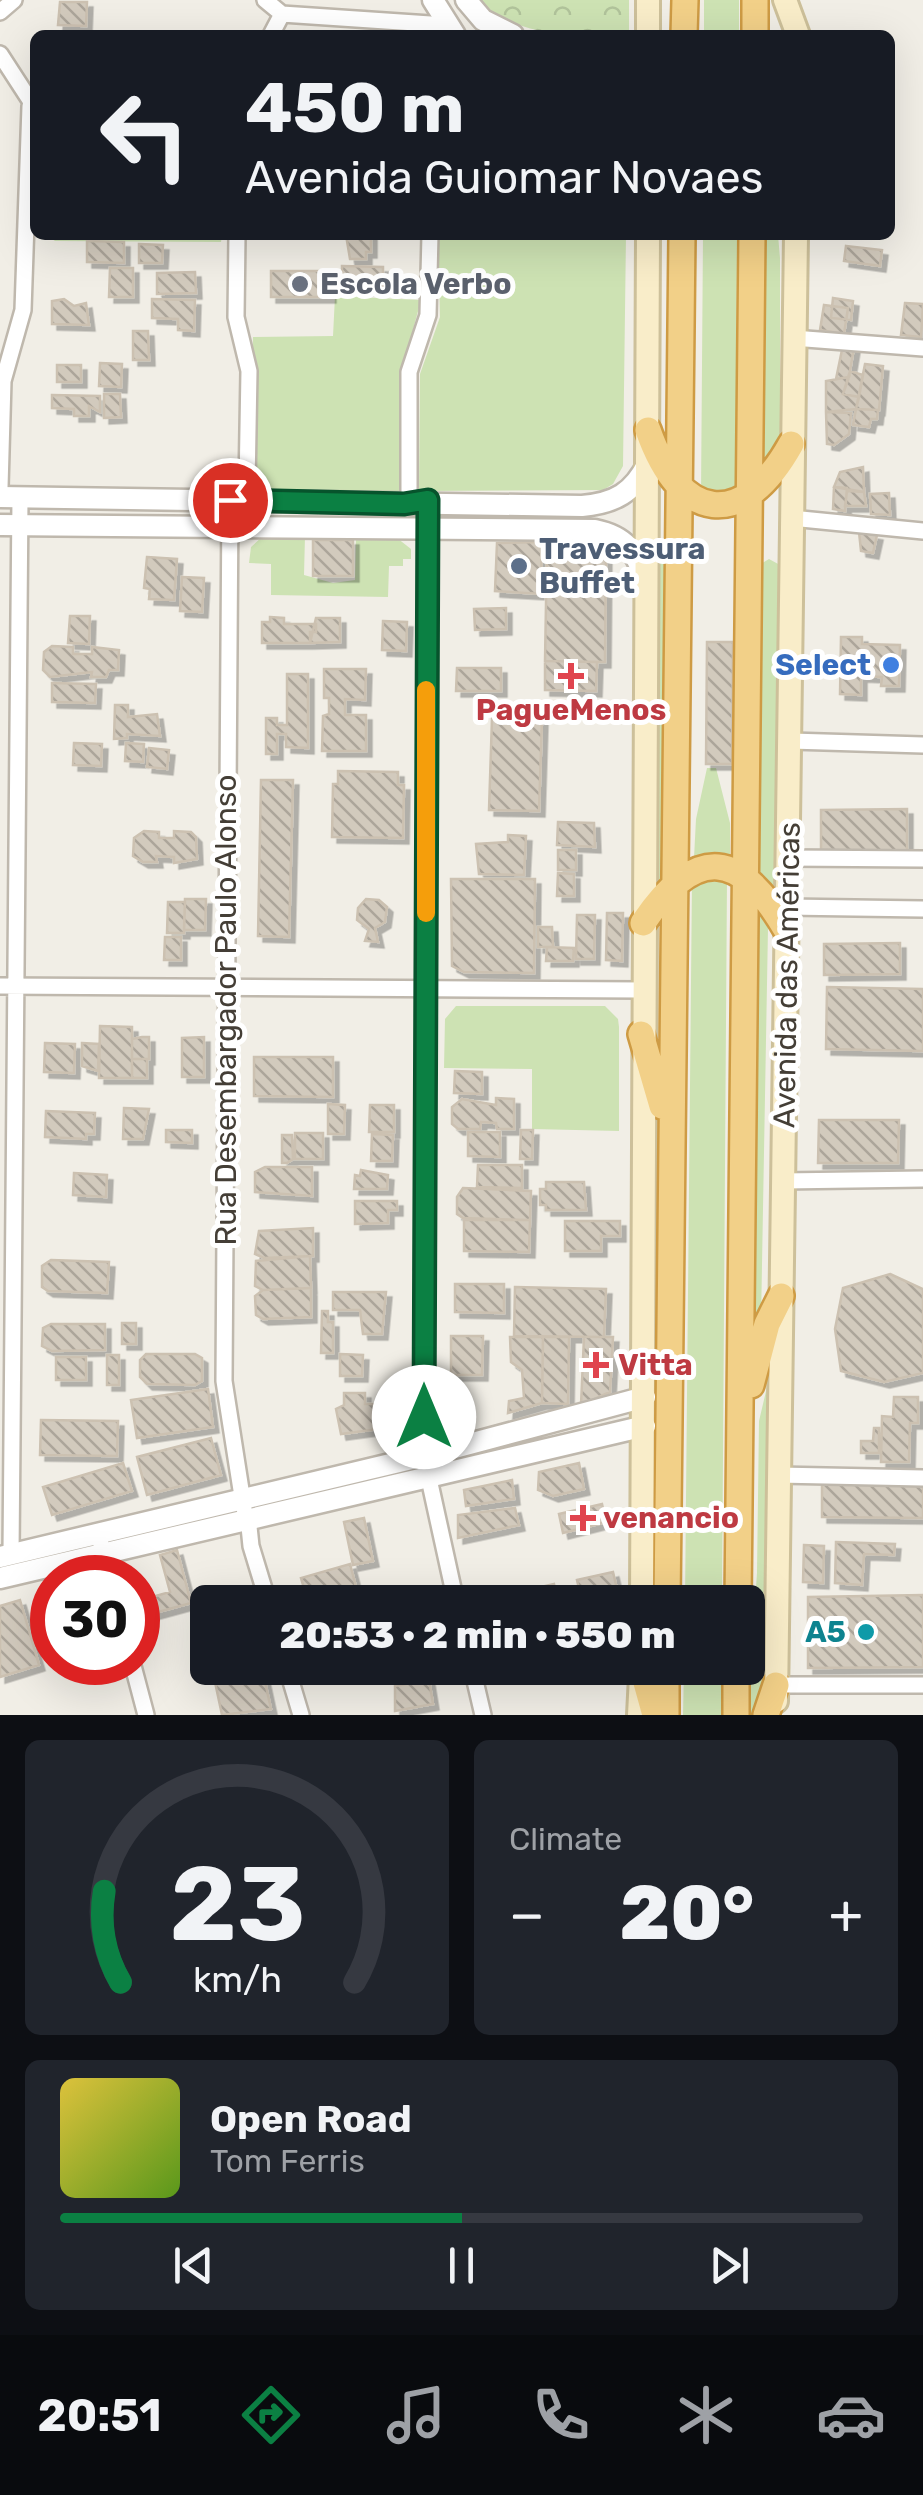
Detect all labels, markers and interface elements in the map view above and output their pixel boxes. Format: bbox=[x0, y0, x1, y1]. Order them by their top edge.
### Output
text: 450 m bbox=[245, 67, 465, 150]
icon: left bbox=[80, 70, 210, 200]
text: Avenida Guiomar Novaes bbox=[245, 151, 764, 204]
place label: Escola Verbo bbox=[320, 266, 512, 302]
marker: Escola Verbo bbox=[289, 273, 311, 295]
pin bbox=[188, 458, 273, 543]
icon: arrive bbox=[203, 473, 258, 528]
place label: Travessura Buffet bbox=[539, 531, 706, 601]
marker: Travessura Buffet bbox=[508, 555, 530, 577]
place label: Select bbox=[775, 647, 871, 683]
marker: Select bbox=[880, 654, 902, 676]
marker: PagueMenos bbox=[560, 665, 582, 687]
place label: PagueMenos bbox=[476, 692, 666, 728]
street label: Rua Desembargador Paulo Alonso bbox=[208, 775, 244, 1245]
street label: Avenida das Américas bbox=[766, 822, 808, 1128]
place label: Vitta bbox=[618, 1347, 693, 1383]
marker: Vitta bbox=[583, 1352, 609, 1378]
position arrow bbox=[372, 1365, 476, 1469]
place label: venancio bbox=[603, 1500, 739, 1536]
marker: venancio bbox=[572, 1507, 594, 1529]
speed limit sign: 30 bbox=[30, 1555, 160, 1685]
text: 20:53 · 2 min · 550 m bbox=[279, 1612, 676, 1658]
place label: A5 bbox=[805, 1614, 846, 1650]
marker: A5 bbox=[855, 1621, 877, 1643]
text: Climate bbox=[509, 1820, 622, 1858]
text: 23 bbox=[169, 1843, 305, 1966]
text: 20° bbox=[619, 1869, 754, 1958]
text: − bbox=[509, 1882, 545, 1947]
text: + bbox=[829, 1882, 863, 1947]
text: km/h bbox=[192, 1959, 282, 2001]
text: Open Road bbox=[210, 2096, 412, 2142]
text: Tom Ferris bbox=[210, 2142, 365, 2180]
icon: previous bbox=[166, 2238, 221, 2293]
icon: pause bbox=[434, 2238, 489, 2293]
icon: next bbox=[702, 2238, 757, 2293]
icon: directions bbox=[236, 2380, 306, 2450]
icon: music bbox=[381, 2380, 451, 2450]
icon: phone bbox=[526, 2380, 596, 2450]
icon: climate bbox=[671, 2380, 741, 2450]
icon: car bbox=[816, 2380, 886, 2450]
text: 20:51 bbox=[37, 2389, 162, 2442]

